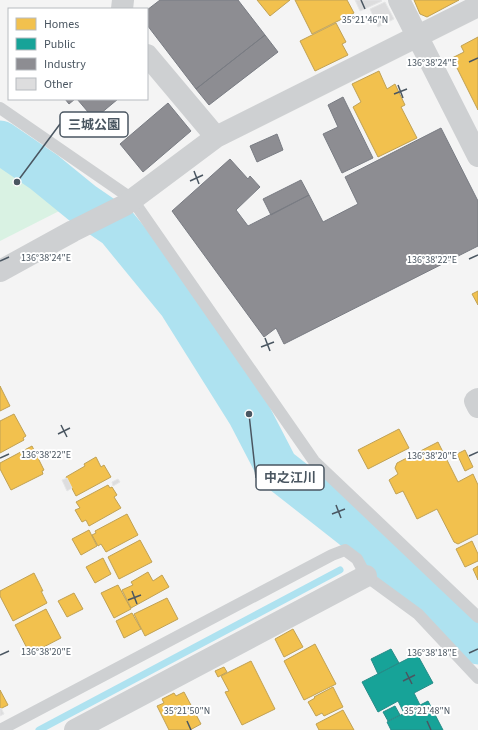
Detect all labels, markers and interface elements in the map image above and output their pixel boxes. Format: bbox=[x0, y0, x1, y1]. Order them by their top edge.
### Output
legend bbox=[8, 8, 148, 100]
text: 35°21'46"N bbox=[342, 13, 388, 27]
text: Homes bbox=[44, 16, 79, 33]
text: Public bbox=[44, 36, 76, 53]
text: Industry bbox=[44, 56, 86, 73]
text: 136°38'24"E bbox=[407, 56, 457, 70]
text: Other bbox=[44, 76, 74, 93]
callout: 三城公園 bbox=[60, 112, 128, 137]
text: 三城公園 bbox=[68, 116, 120, 134]
text: 136°38'24"E bbox=[21, 251, 71, 265]
text: 136°38'22"E bbox=[407, 253, 457, 267]
text: 136°38'22"E bbox=[21, 448, 71, 462]
text: 136°38'20"E bbox=[407, 449, 457, 463]
callout: 中之江川 bbox=[256, 465, 324, 490]
text: 中之江川 bbox=[264, 469, 316, 487]
text: 136°38'20"E bbox=[21, 645, 71, 659]
text: 136°38'18"E bbox=[407, 646, 457, 660]
text: 35°21'50"N bbox=[164, 704, 210, 718]
text: 35°21'48"N bbox=[404, 704, 450, 718]

